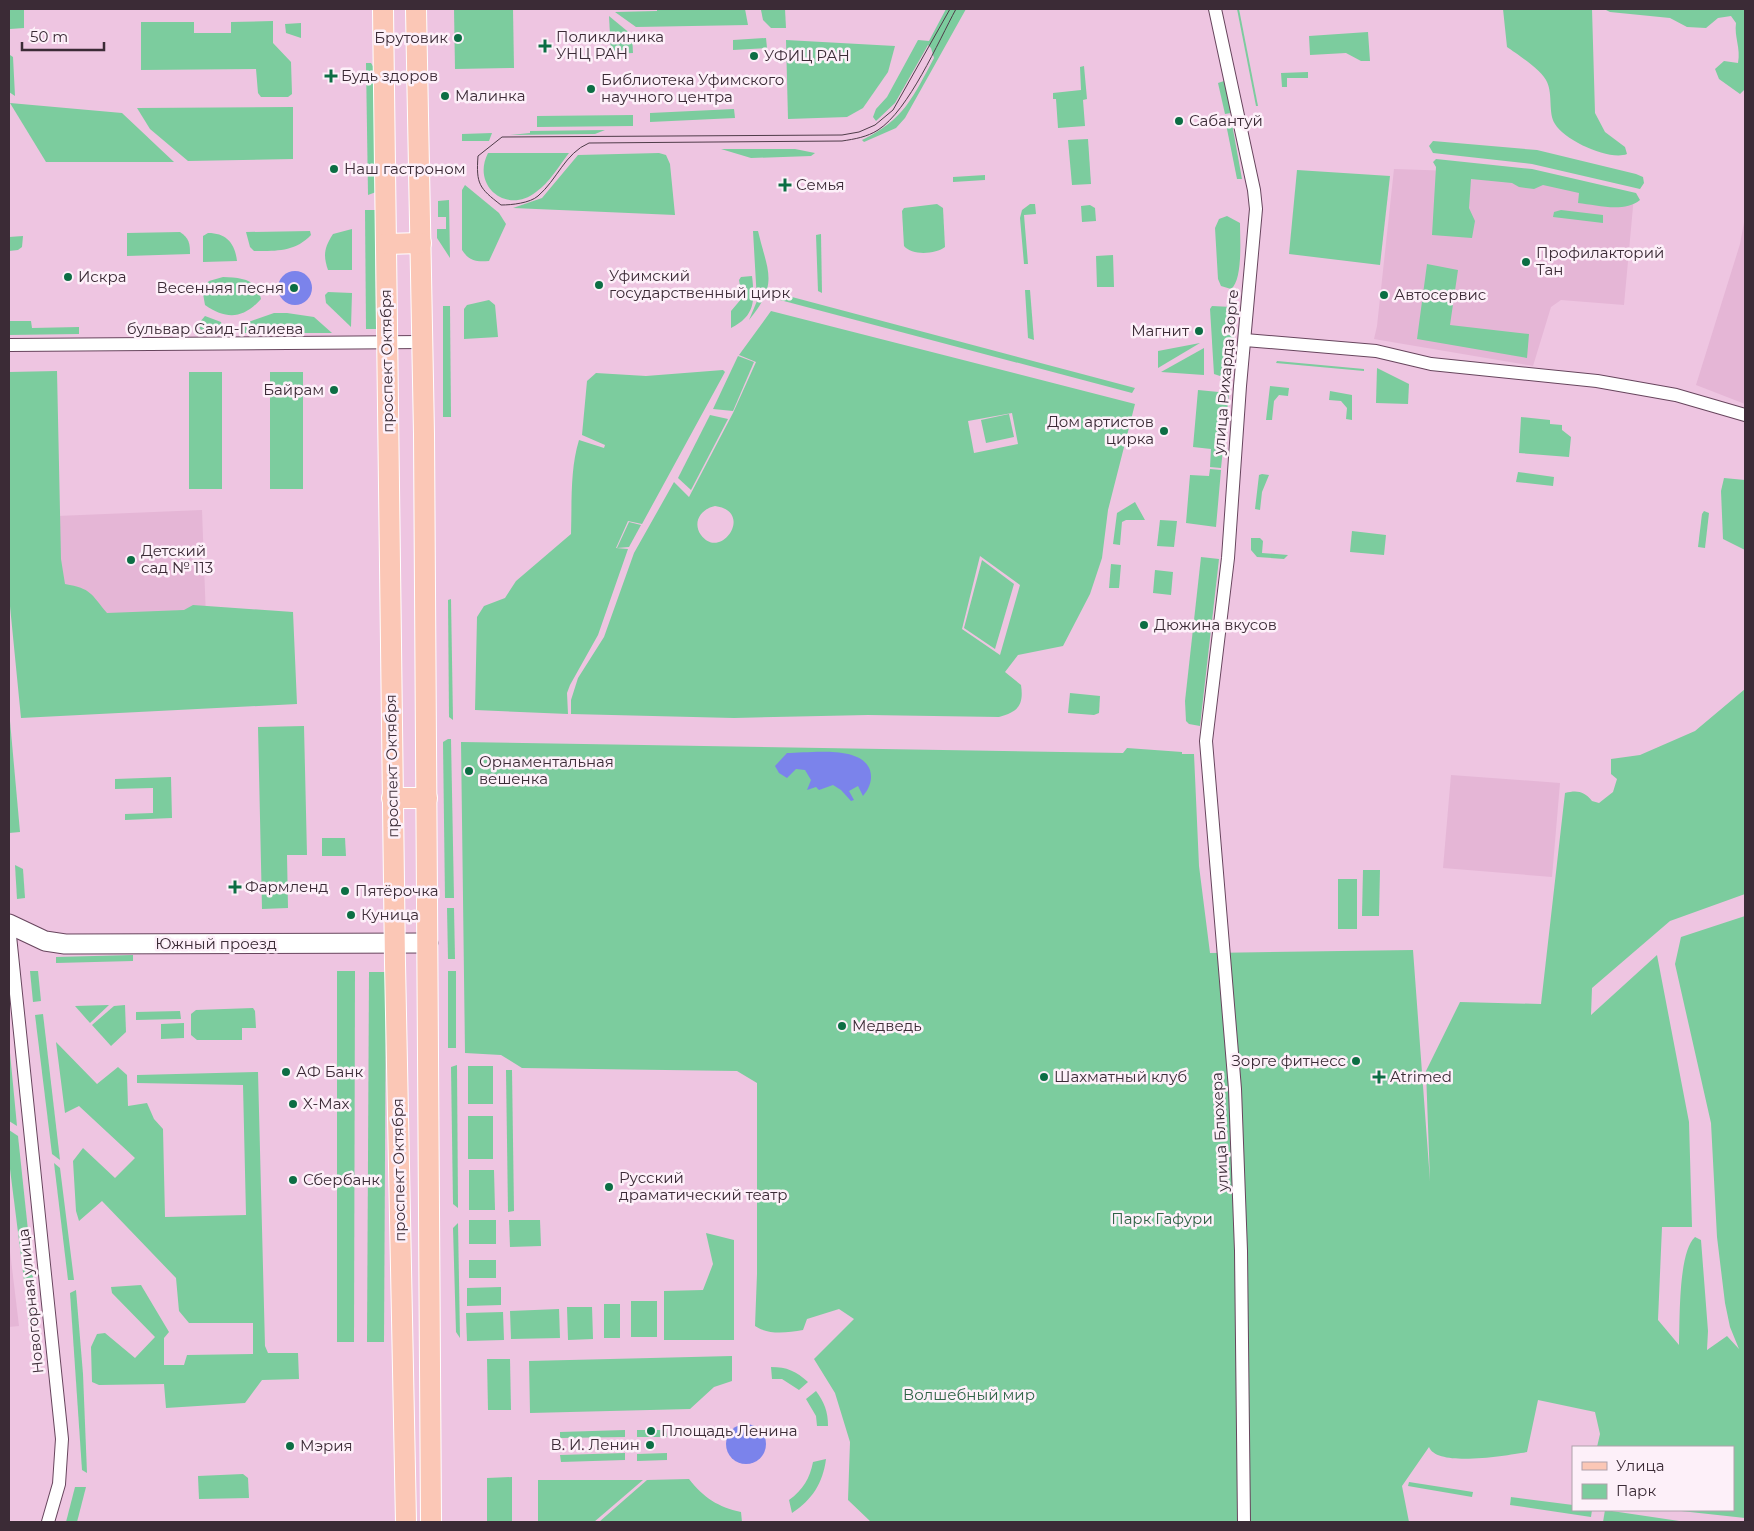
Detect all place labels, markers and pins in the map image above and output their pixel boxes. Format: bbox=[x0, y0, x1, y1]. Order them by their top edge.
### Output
place label: Поликлиника УНЦ РАН bbox=[556, 27, 664, 63]
place label: Брутовик bbox=[374, 28, 448, 47]
marker: Брутовик bbox=[452, 32, 464, 44]
marker: Поликлиника УНЦ РАН bbox=[538, 39, 552, 53]
place label: УФИЦ РАН bbox=[764, 46, 850, 65]
marker: УФИЦ РАН bbox=[748, 50, 760, 62]
place label: Будь здоров bbox=[341, 66, 438, 85]
marker: Будь здоров bbox=[325, 70, 337, 82]
place label: Библиотека Уфимского научного центра bbox=[601, 70, 784, 106]
marker: Библиотека Уфимского научного центра bbox=[585, 83, 597, 95]
place label: Малинка bbox=[455, 86, 525, 105]
marker: Малинка bbox=[439, 90, 451, 102]
place label: Сабантуй bbox=[1189, 111, 1263, 130]
marker: Сабантуй bbox=[1173, 115, 1185, 127]
place label: Наш гастроном bbox=[344, 159, 466, 178]
marker: Наш гастроном bbox=[328, 163, 340, 175]
place label: Семья bbox=[796, 175, 844, 194]
marker: Семья bbox=[778, 178, 792, 192]
place label: Профилакторий Тан bbox=[1536, 243, 1664, 279]
marker: Профилакторий Тан bbox=[1520, 256, 1532, 268]
place label: Уфимский государственный цирк bbox=[609, 266, 790, 302]
place label: Искра bbox=[78, 267, 127, 286]
marker: Искра bbox=[62, 271, 74, 283]
place label: Весенняя песня bbox=[157, 278, 284, 297]
marker: Уфимский государственный цирк bbox=[593, 279, 605, 291]
marker: Весенняя песня bbox=[288, 282, 300, 294]
place label: Автосервис bbox=[1394, 285, 1486, 304]
marker: Автосервис bbox=[1378, 289, 1390, 301]
place label: Магнит bbox=[1131, 321, 1190, 340]
marker: Магнит bbox=[1193, 325, 1205, 337]
place label: Байрам bbox=[263, 380, 324, 399]
marker: Байрам bbox=[328, 384, 340, 396]
place label: Дом артистов цирка bbox=[1047, 412, 1154, 448]
marker: Дом артистов цирка bbox=[1158, 425, 1170, 437]
place label: Детский сад № 113 bbox=[141, 541, 213, 577]
marker: Детский сад № 113 bbox=[125, 554, 137, 566]
place label: Дюжина вкусов bbox=[1154, 615, 1277, 634]
marker: Дюжина вкусов bbox=[1138, 619, 1150, 631]
place label: Орнаментальная вешенка bbox=[479, 752, 614, 788]
marker: Орнаментальная вешенка bbox=[463, 765, 475, 777]
place label: Фармленд bbox=[245, 877, 329, 896]
marker: Фармленд bbox=[229, 881, 241, 893]
place label: Пятёрочка bbox=[355, 881, 439, 900]
marker: Пятёрочка bbox=[339, 885, 351, 897]
place label: Куница bbox=[361, 905, 419, 924]
marker: Куница bbox=[345, 909, 357, 921]
place label: Медведь bbox=[852, 1016, 922, 1035]
marker: Медведь bbox=[836, 1020, 848, 1032]
place label: Зорге фитнесс bbox=[1232, 1051, 1346, 1070]
marker: Зорге фитнесс bbox=[1350, 1055, 1362, 1067]
place label: АФ Банк bbox=[296, 1062, 363, 1081]
marker: АФ Банк bbox=[280, 1066, 292, 1078]
place label: Шахматный клуб bbox=[1054, 1067, 1187, 1086]
place label: Atrimed bbox=[1390, 1067, 1452, 1086]
marker: Atrimed bbox=[1372, 1070, 1386, 1084]
marker: Шахматный клуб bbox=[1038, 1071, 1050, 1083]
place label: X-Max bbox=[303, 1094, 350, 1113]
marker: X-Max bbox=[287, 1098, 299, 1110]
place label: Русский драматический театр bbox=[619, 1168, 788, 1204]
place label: Сбербанк bbox=[303, 1170, 380, 1189]
marker: Сбербанк bbox=[287, 1174, 299, 1186]
marker: Русский драматический театр bbox=[603, 1181, 615, 1193]
place label: Площадь Ленина bbox=[661, 1421, 798, 1440]
marker: Площадь Ленина bbox=[645, 1425, 657, 1437]
place label: В. И. Ленин bbox=[551, 1435, 640, 1454]
place label: Мэрия bbox=[300, 1436, 353, 1455]
marker: В. И. Ленин bbox=[644, 1439, 656, 1451]
marker: Мэрия bbox=[284, 1440, 296, 1452]

